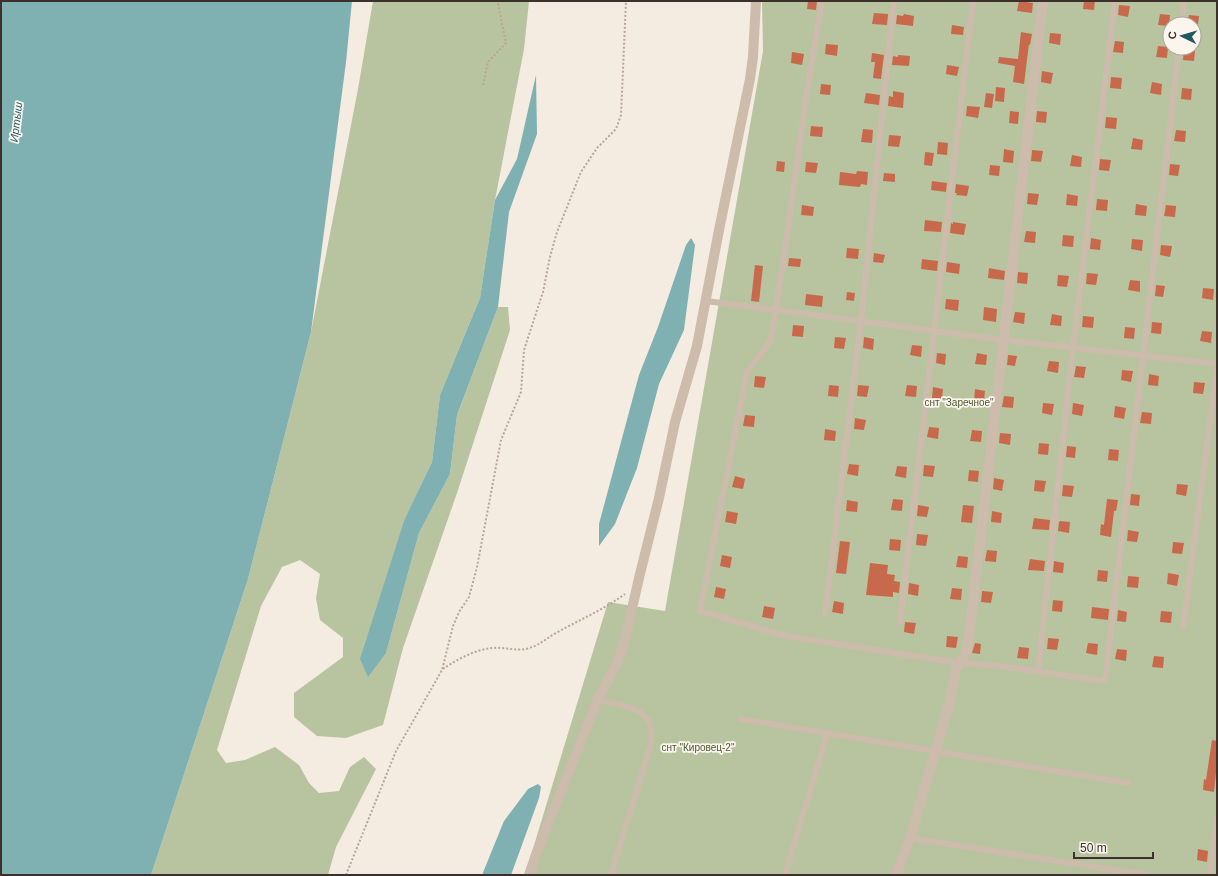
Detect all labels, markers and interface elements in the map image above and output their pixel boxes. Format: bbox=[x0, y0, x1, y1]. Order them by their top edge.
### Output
north arrow bbox=[1162, 16, 1202, 56]
text: С bbox=[1166, 31, 1178, 40]
water label: Иртыш bbox=[8, 101, 24, 143]
park label: снт "Заречное" bbox=[924, 397, 994, 408]
park label: снт "Кировец-2" bbox=[662, 742, 735, 753]
scale bar bbox=[1074, 834, 1153, 860]
text: 50 m bbox=[1080, 841, 1107, 855]

